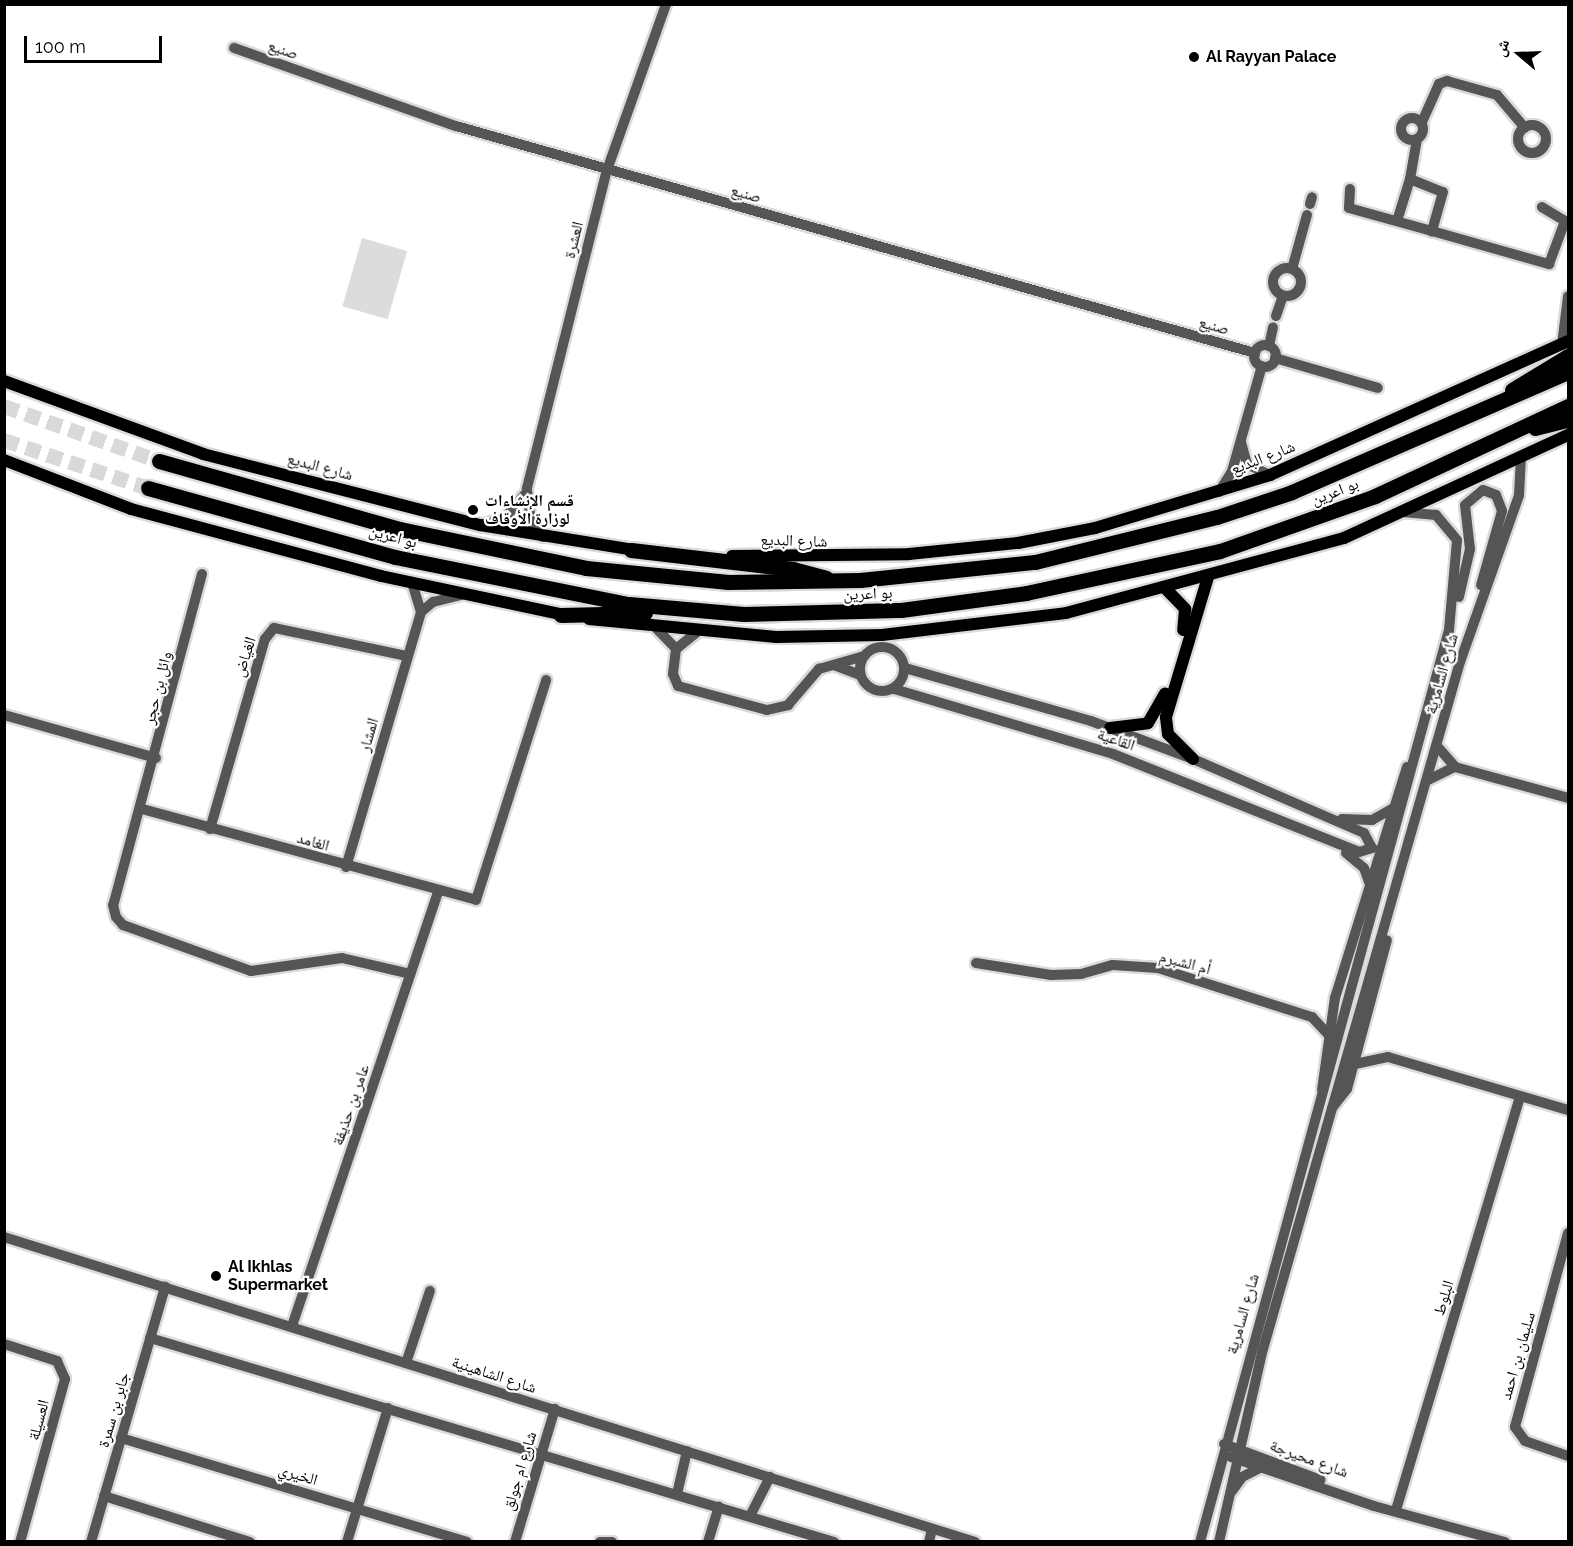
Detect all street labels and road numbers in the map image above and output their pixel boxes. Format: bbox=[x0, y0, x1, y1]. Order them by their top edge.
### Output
street label: صنيع bbox=[265, 36, 301, 64]
street label: صنيع bbox=[729, 181, 763, 207]
street label: العشرة bbox=[560, 220, 588, 260]
street label: صنيع bbox=[1197, 313, 1231, 339]
street label: شارع البديع bbox=[1228, 437, 1298, 479]
street label: شارع البديع bbox=[285, 449, 355, 485]
street label: بو اعرين bbox=[1309, 474, 1361, 510]
street label: بو اعرين bbox=[367, 521, 419, 553]
street label: شارع البديع bbox=[760, 530, 828, 552]
street label: بو اعرين bbox=[843, 584, 893, 604]
street label: شارع السامرية bbox=[1421, 632, 1463, 716]
street label: الغياض bbox=[230, 634, 260, 680]
street label: وائل بن حجر bbox=[140, 650, 176, 726]
street label: المشار bbox=[355, 716, 383, 754]
street label: القاعية bbox=[1095, 725, 1137, 755]
street label: الغامد bbox=[295, 828, 331, 856]
street label: أم الشبرم bbox=[1157, 947, 1213, 979]
street label: عامر بن حذيفة bbox=[328, 1062, 374, 1148]
street label: شارع السامرية bbox=[1222, 1272, 1264, 1356]
street label: البلوط bbox=[1430, 1278, 1458, 1318]
street label: سليمان بن احمد bbox=[1496, 1310, 1540, 1402]
street label: شارع الشاهينية bbox=[449, 1352, 539, 1398]
street label: جابر بن سمرة bbox=[94, 1370, 134, 1450]
street label: العسيلة bbox=[24, 1398, 54, 1442]
street label: شارع ام جولق bbox=[499, 1429, 541, 1513]
street label: شارع محيرجة bbox=[1267, 1436, 1351, 1482]
street label: الخيري bbox=[276, 1460, 320, 1490]

